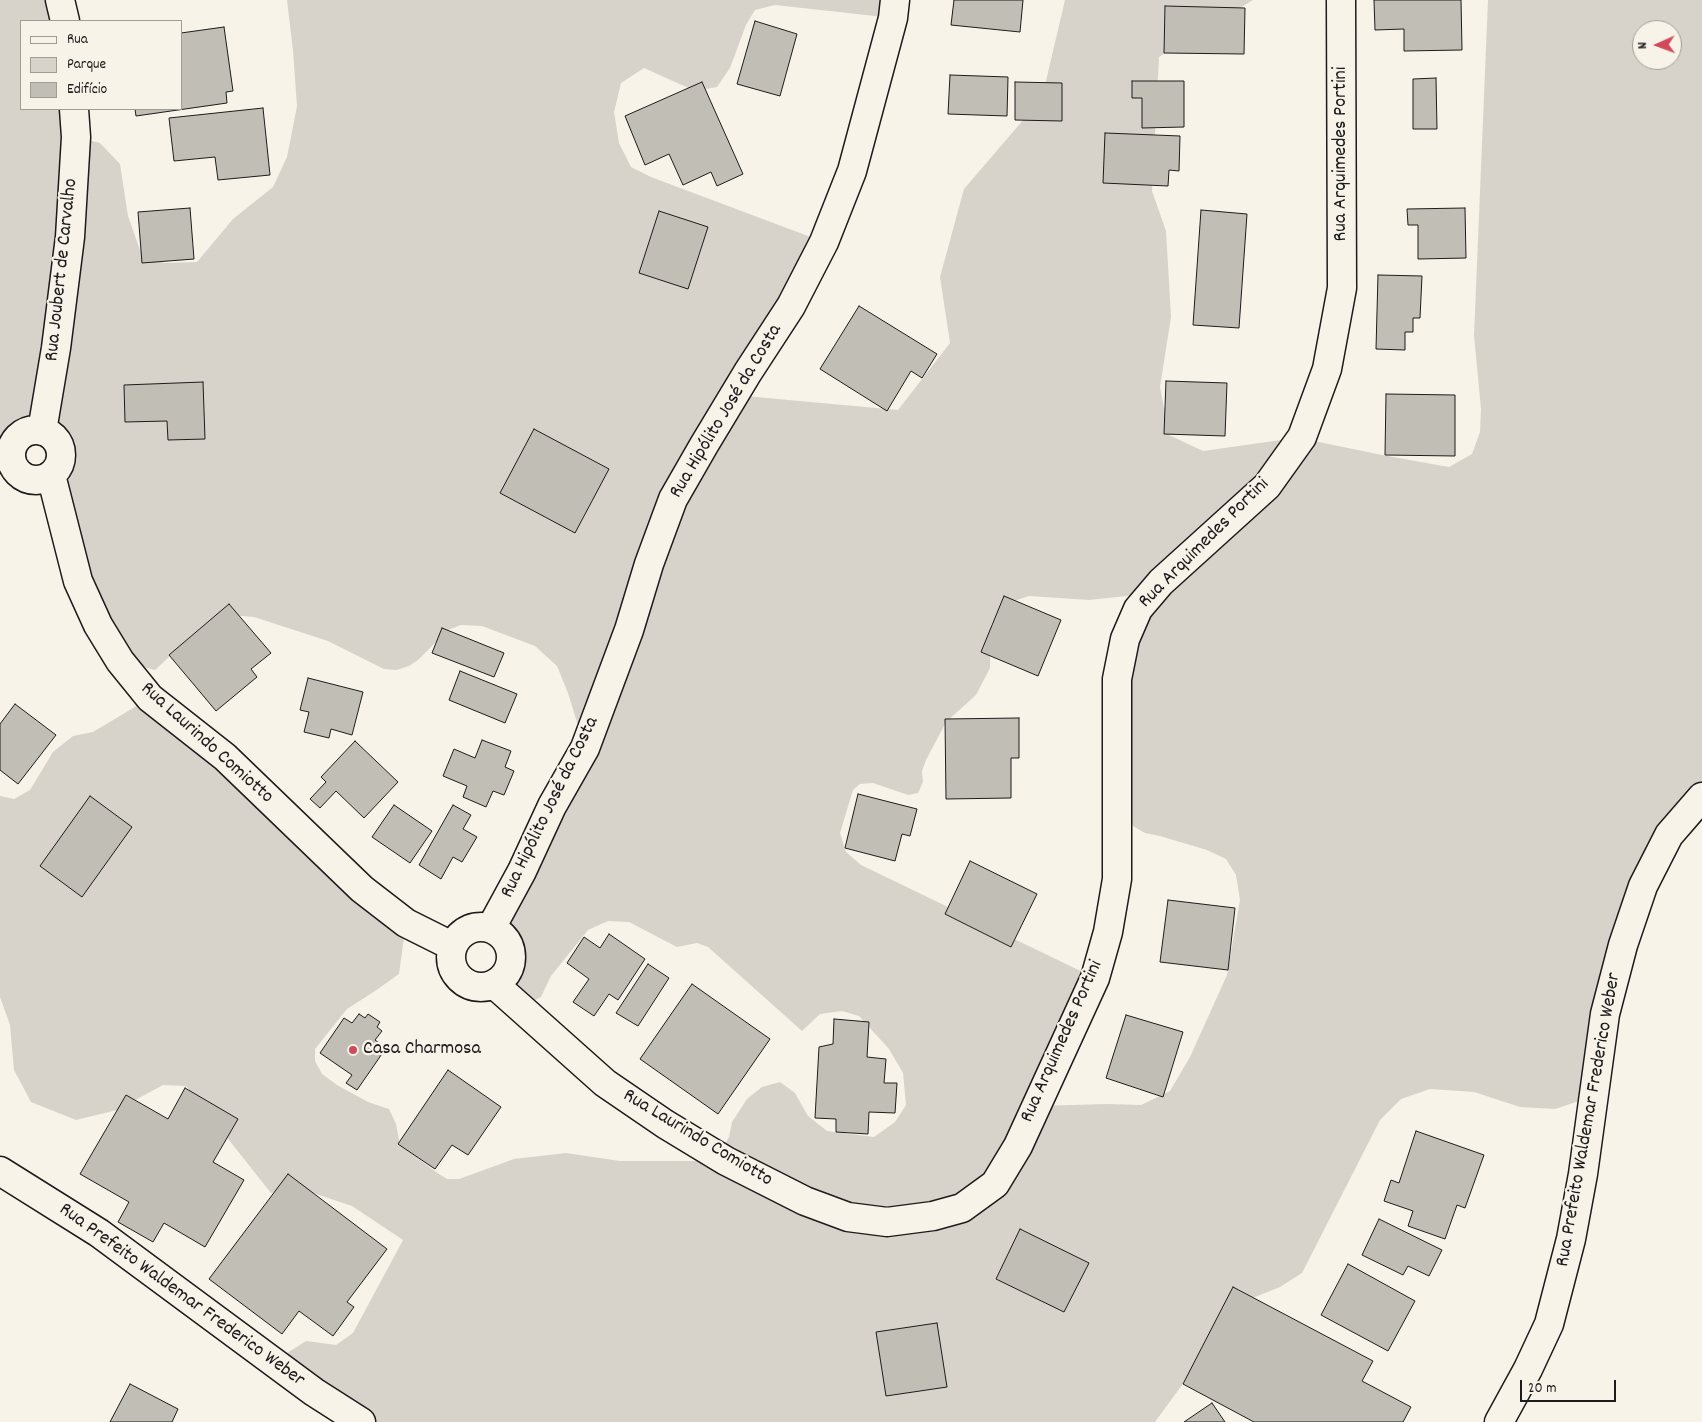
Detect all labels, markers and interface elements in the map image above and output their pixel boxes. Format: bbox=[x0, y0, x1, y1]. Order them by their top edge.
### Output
legend bbox=[20, 20, 182, 110]
north arrow bbox=[1632, 20, 1682, 70]
text: Rua bbox=[67, 29, 88, 51]
text: N bbox=[1633, 42, 1653, 49]
text: Parque bbox=[67, 54, 106, 76]
street label: Rua Arquimedes Portini bbox=[1330, 67, 1354, 241]
text: Edifício bbox=[67, 79, 107, 101]
street label: Rua Joubert de Carvalho bbox=[41, 177, 85, 363]
street label: Rua Hipólito José da Costa bbox=[666, 321, 788, 503]
street label: Rua Arquimedes Portini bbox=[1135, 474, 1275, 614]
street label: Rua Laurindo Comiotto bbox=[135, 678, 277, 810]
street label: Rua Hipólito José da Costa bbox=[497, 713, 605, 903]
street label: Rua Arquimedes Portini bbox=[1016, 957, 1110, 1127]
street label: Rua Prefeito Waldemar Frederico Weber bbox=[1552, 971, 1628, 1269]
place label: Casa Charmosa bbox=[363, 1038, 481, 1062]
marker: Casa Charmosa bbox=[347, 1044, 359, 1056]
street label: Rua Laurindo Comiotto bbox=[618, 1085, 776, 1193]
street label: Rua Prefeito Waldemar Frederico Weber bbox=[53, 1199, 309, 1393]
scale bar bbox=[1522, 1370, 1618, 1402]
text: 20 m bbox=[1528, 1378, 1556, 1400]

